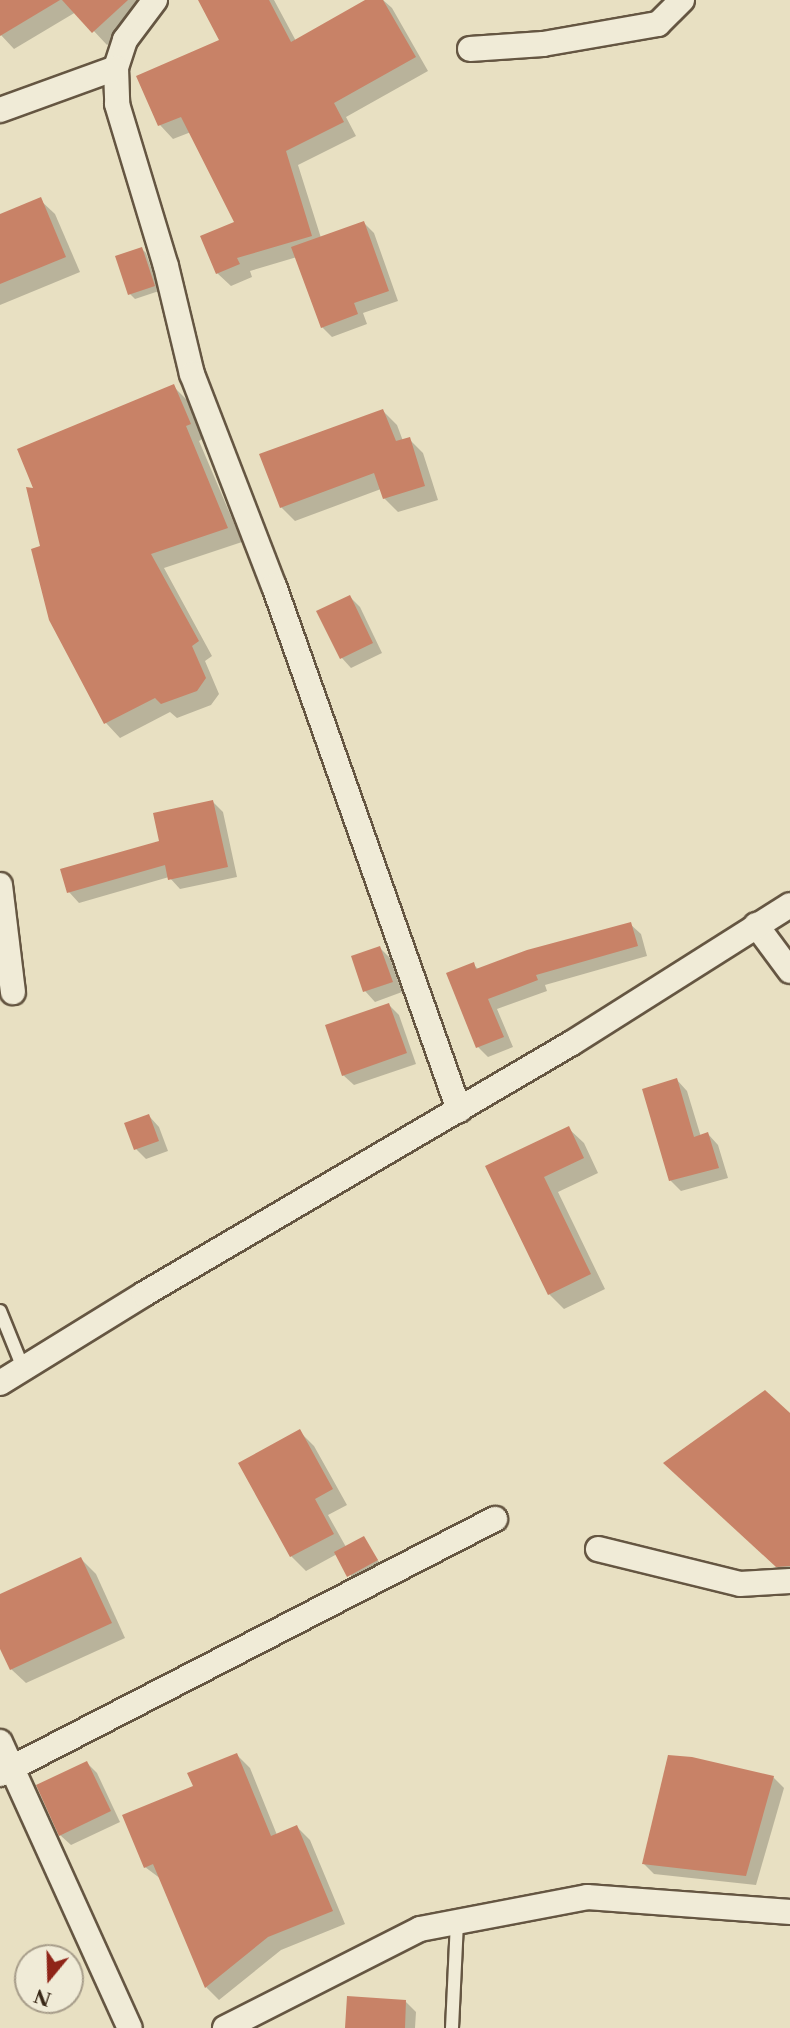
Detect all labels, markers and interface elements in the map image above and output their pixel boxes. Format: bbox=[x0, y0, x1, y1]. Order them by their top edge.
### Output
north arrow bbox=[14, 1944, 84, 2014]
text: N bbox=[31, 1984, 54, 2011]

